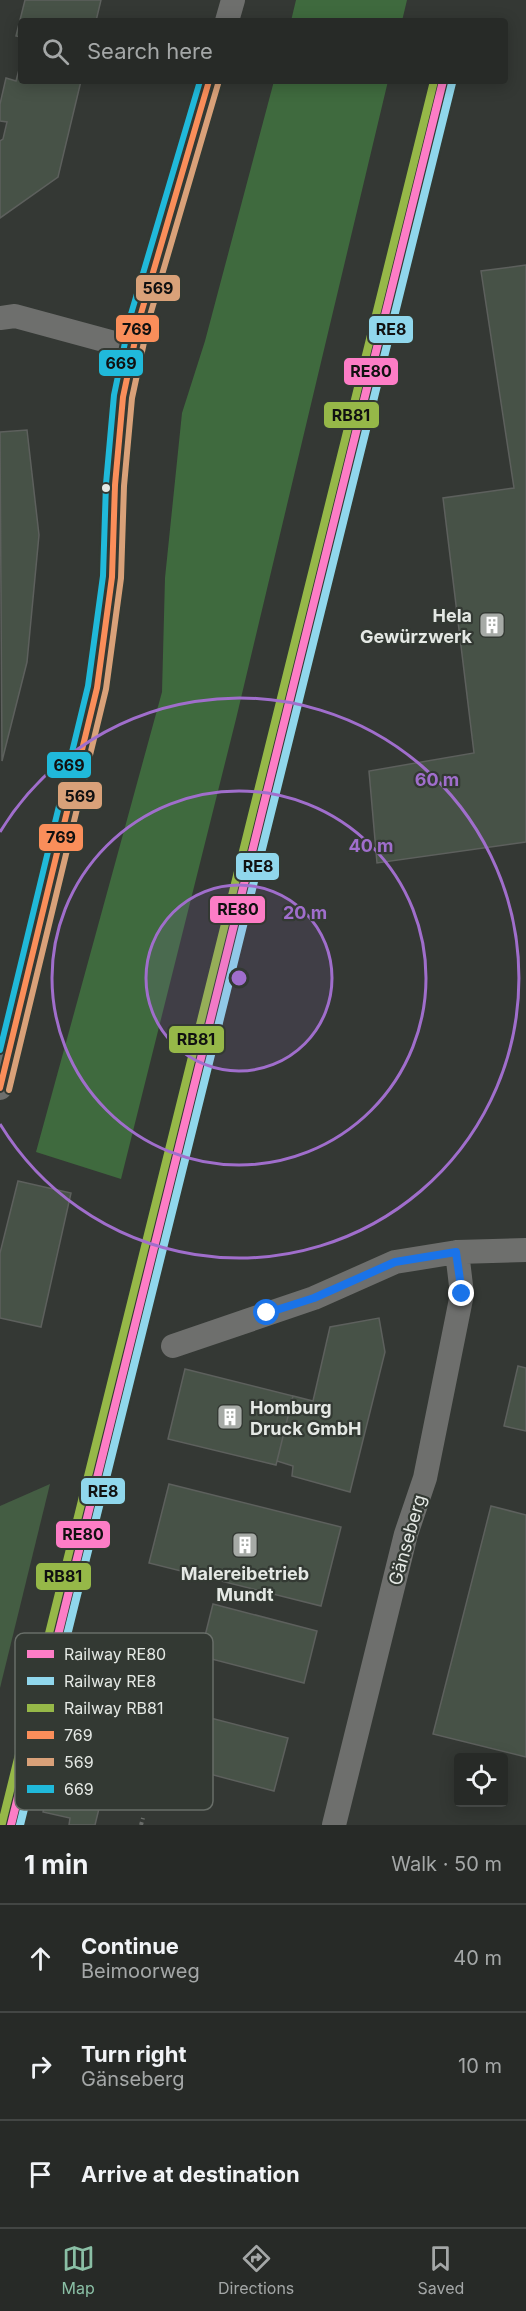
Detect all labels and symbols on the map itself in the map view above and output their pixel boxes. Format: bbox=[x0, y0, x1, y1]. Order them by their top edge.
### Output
line badge: 569 bbox=[135, 274, 181, 302]
text: 569 bbox=[142, 278, 174, 298]
line badge: 769 bbox=[115, 314, 160, 343]
line badge: RE8 bbox=[368, 315, 414, 344]
text: 769 bbox=[122, 319, 152, 339]
text: RE8 bbox=[376, 319, 406, 339]
line badge: 669 bbox=[98, 349, 144, 377]
text: 669 bbox=[105, 353, 137, 373]
line badge: RE80 bbox=[343, 357, 399, 386]
text: RE80 bbox=[350, 361, 392, 381]
line badge: RB81 bbox=[323, 401, 380, 429]
text: RB81 bbox=[332, 405, 370, 425]
unlabelled marker bbox=[100, 482, 112, 494]
place label: Hela Gewürzwerk bbox=[360, 605, 473, 647]
building icon: Hela Gewürzwerk bbox=[477, 610, 507, 640]
line badge: 669 bbox=[46, 751, 92, 779]
text: 669 bbox=[53, 755, 85, 775]
text: 60 m bbox=[415, 769, 459, 790]
line badge: 569 bbox=[57, 781, 103, 810]
text: 569 bbox=[64, 786, 96, 806]
line badge: 769 bbox=[38, 823, 84, 852]
text: 769 bbox=[46, 827, 76, 847]
text: 40 m bbox=[349, 835, 394, 856]
line badge: RE8 bbox=[235, 852, 280, 881]
text: RE8 bbox=[243, 856, 273, 876]
line badge: RE80 bbox=[209, 895, 266, 924]
text: RE80 bbox=[217, 899, 259, 919]
text: 20 m bbox=[283, 902, 327, 923]
centre of rings bbox=[229, 968, 249, 988]
line badge: RB81 bbox=[168, 1025, 225, 1054]
text: RB81 bbox=[177, 1029, 215, 1049]
route end bbox=[448, 1280, 474, 1306]
route start bbox=[253, 1299, 279, 1325]
place label: Homburg Druck GmbH bbox=[250, 1397, 362, 1439]
building icon: Homburg Druck GmbH bbox=[215, 1402, 245, 1432]
line badge: RE8 bbox=[80, 1477, 126, 1505]
text: RE8 bbox=[88, 1481, 118, 1501]
street label: Gänseberg bbox=[384, 1492, 430, 1588]
line badge: RE80 bbox=[55, 1520, 111, 1549]
text: RE80 bbox=[62, 1524, 104, 1544]
building icon: Malereibetrieb Mundt bbox=[230, 1530, 260, 1560]
line badge: RB81 bbox=[35, 1562, 92, 1591]
place label: Malereibetrieb Mundt bbox=[181, 1563, 309, 1605]
text: RB81 bbox=[44, 1566, 82, 1586]
legend bbox=[15, 1633, 213, 1810]
text: Railway RE80 bbox=[64, 1644, 166, 1664]
text: Railway RE8 bbox=[64, 1671, 156, 1691]
text: Railway RB81 bbox=[64, 1698, 163, 1718]
text: 769 bbox=[64, 1725, 93, 1745]
text: 569 bbox=[64, 1752, 94, 1772]
text: 669 bbox=[64, 1779, 94, 1799]

